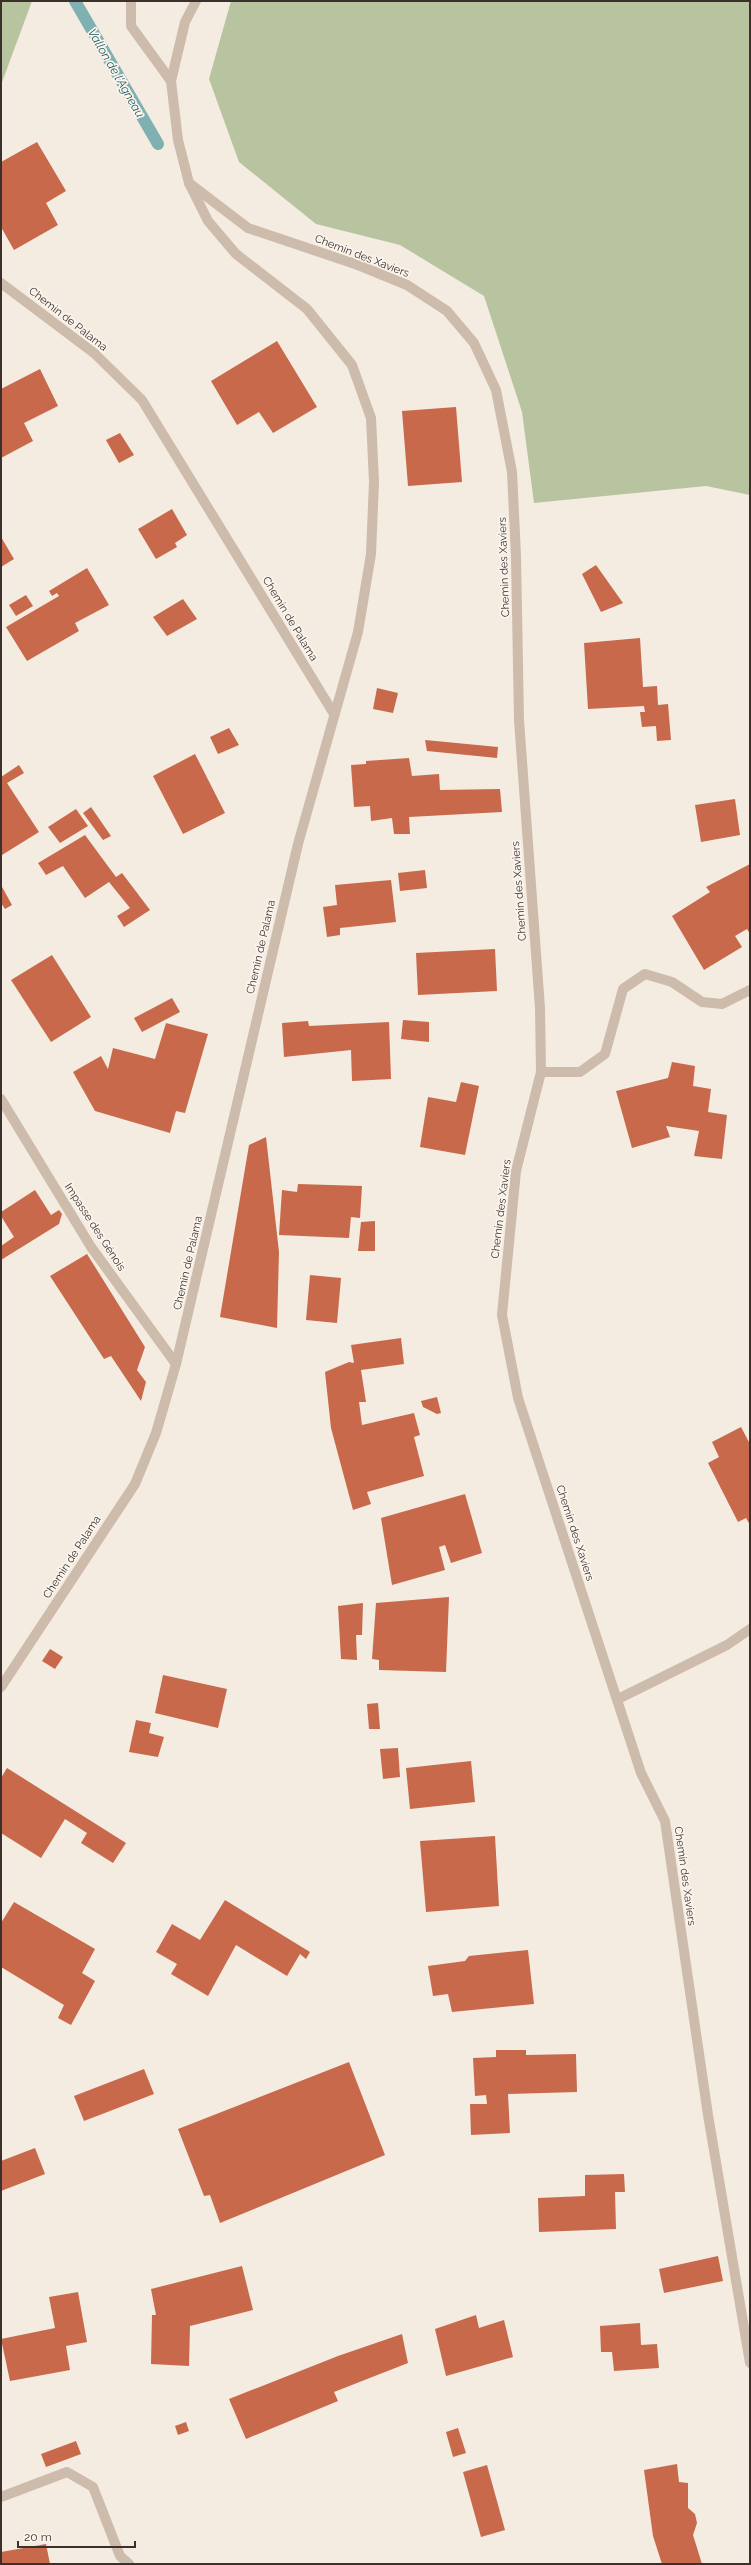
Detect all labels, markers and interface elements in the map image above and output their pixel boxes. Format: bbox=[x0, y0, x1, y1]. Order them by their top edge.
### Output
water label: Vallon de l'Agneau bbox=[85, 26, 147, 120]
street label: Chemin des Xaviers bbox=[313, 232, 411, 280]
street label: Chemin de Palama bbox=[26, 284, 110, 354]
street label: Chemin des Xaviers bbox=[496, 517, 512, 617]
street label: Chemin de Palama bbox=[260, 574, 320, 664]
street label: Chemin des Xaviers bbox=[509, 841, 529, 941]
street label: Chemin de Palama bbox=[244, 899, 278, 995]
street label: Chemin des Xaviers bbox=[488, 1159, 514, 1259]
street label: Impasse des Génois bbox=[62, 1181, 128, 1273]
street label: Chemin de Palama bbox=[171, 1215, 205, 1311]
street label: Chemin des Xaviers bbox=[553, 1483, 597, 1583]
street label: Chemin de Palama bbox=[40, 1513, 104, 1601]
street label: Chemin des Xaviers bbox=[672, 1826, 698, 1926]
scale bar bbox=[18, 2523, 135, 2549]
text: 20 m bbox=[24, 2530, 52, 2544]

